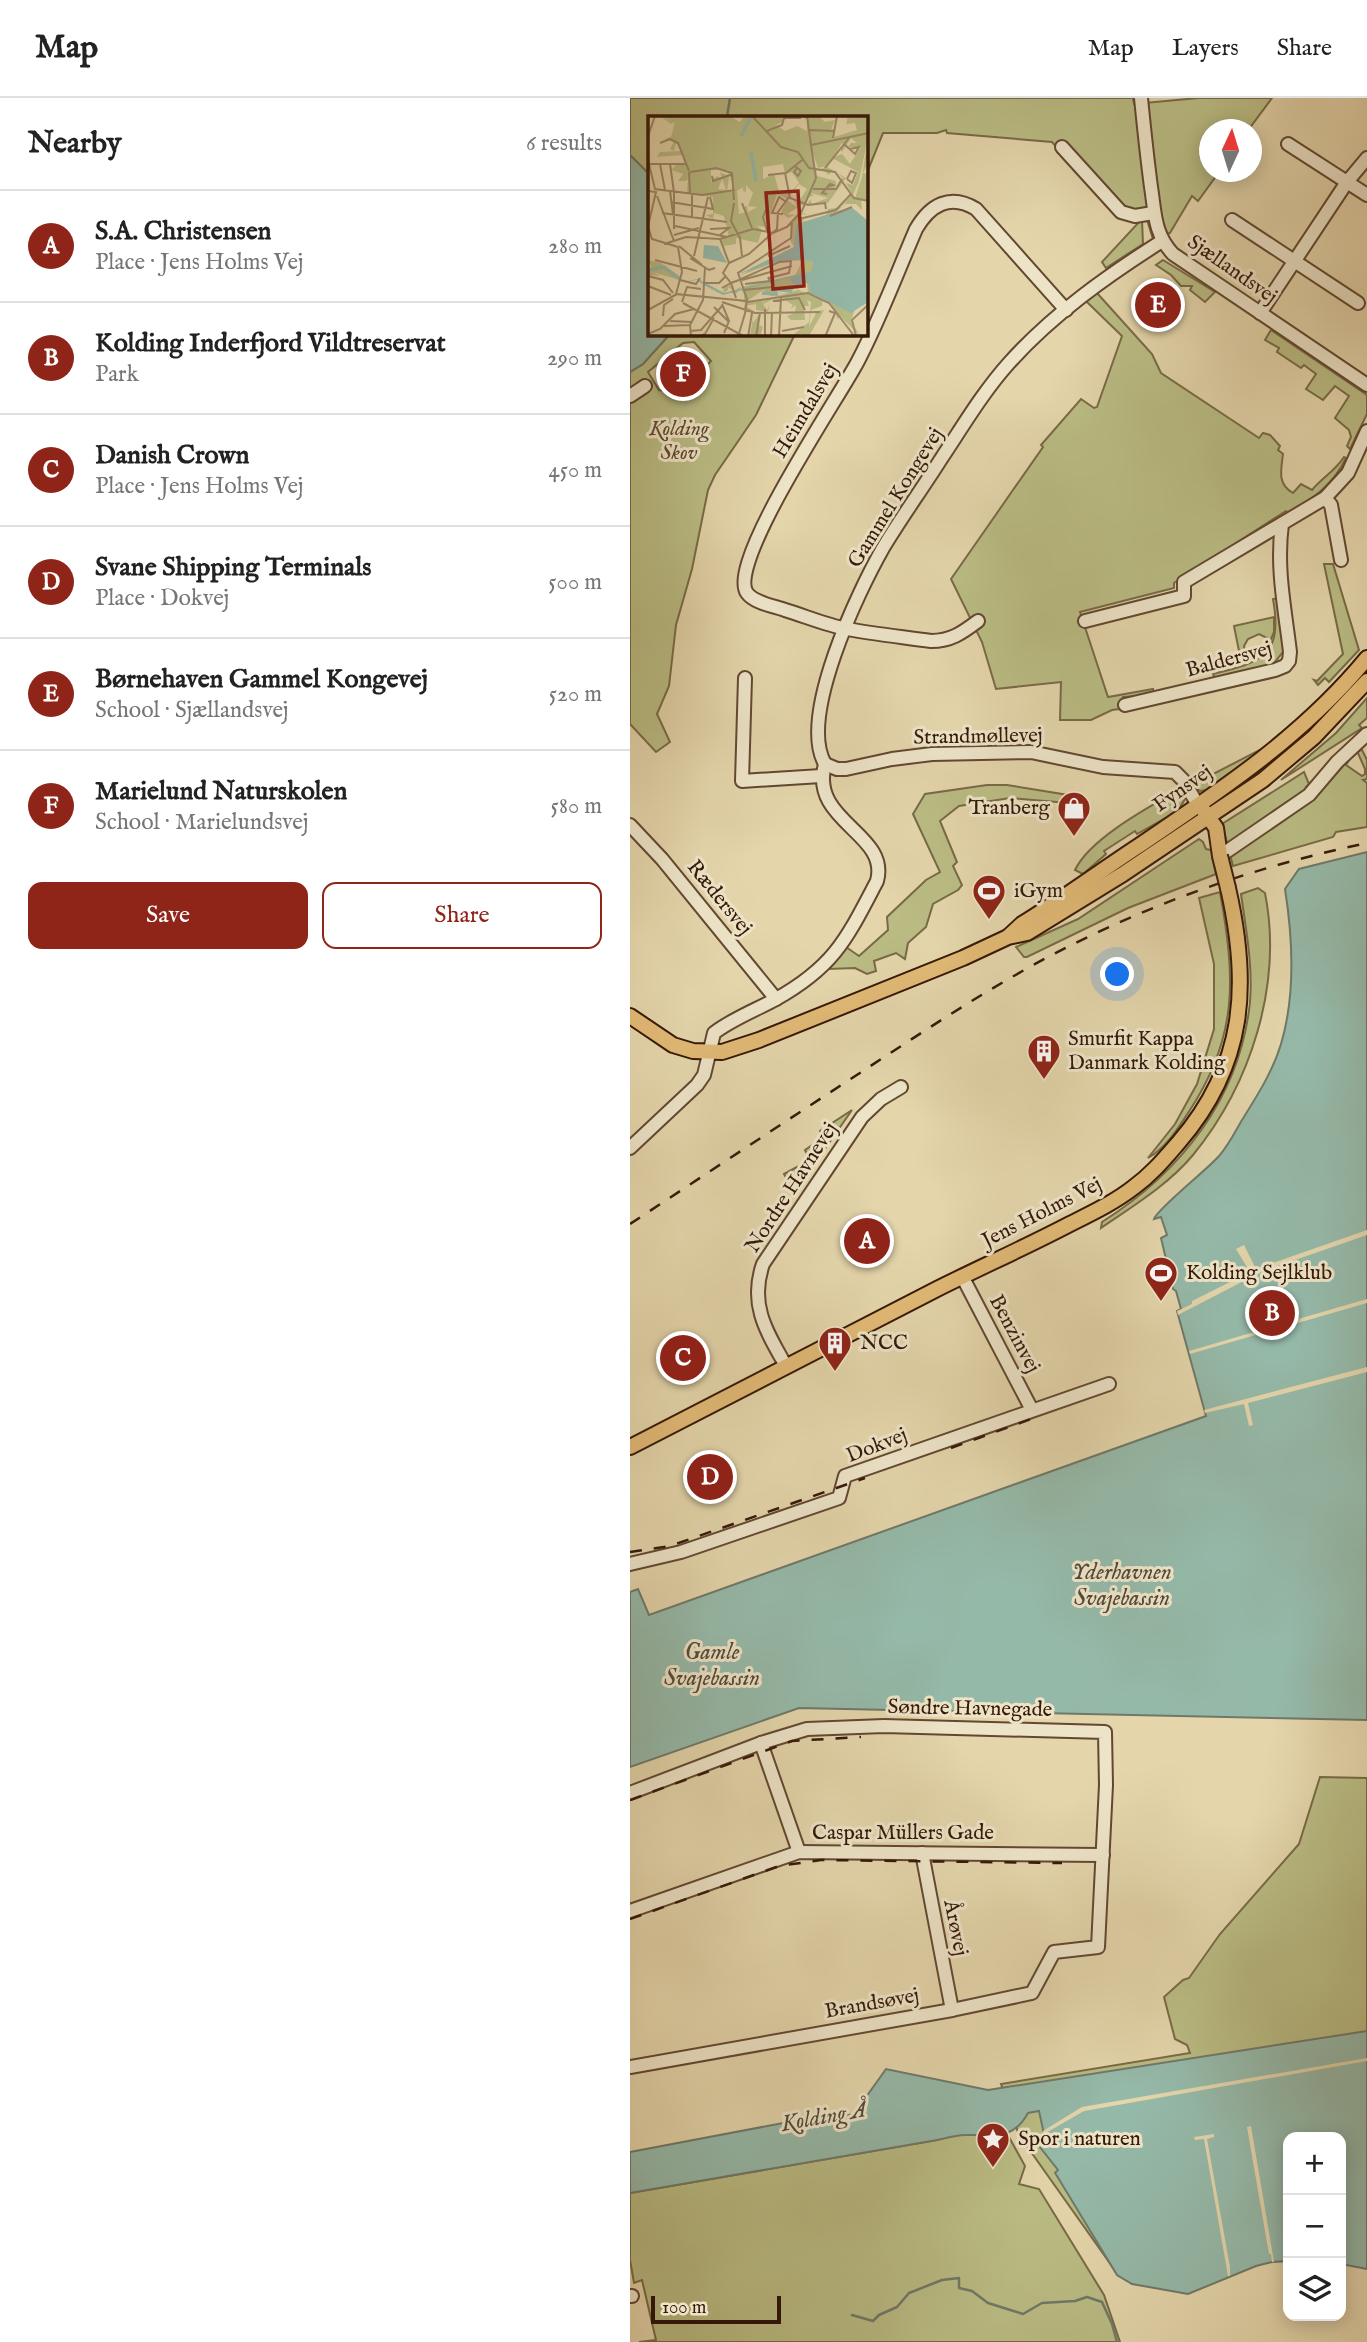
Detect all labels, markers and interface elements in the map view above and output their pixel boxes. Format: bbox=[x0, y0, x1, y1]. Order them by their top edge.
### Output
text: Map bbox=[35, 27, 98, 69]
text: Map bbox=[1088, 33, 1134, 64]
text: Layers bbox=[1172, 33, 1239, 64]
text: Share bbox=[1277, 33, 1332, 64]
inset map bbox=[648, 116, 868, 336]
north arrow bbox=[1199, 119, 1262, 182]
text: Nearby bbox=[28, 125, 121, 163]
text: 6 results bbox=[526, 129, 602, 158]
text: S.A. Christensen bbox=[95, 215, 271, 248]
street label: Sjællandsvej bbox=[1182, 229, 1282, 311]
text: A bbox=[43, 232, 59, 261]
text: 280 m bbox=[548, 232, 602, 261]
text: Place · Jens Holms Vej bbox=[95, 248, 304, 277]
pin: E bbox=[1135, 279, 1181, 331]
text: Kolding Inderfjord Vildtreservat bbox=[95, 327, 446, 360]
text: B bbox=[43, 344, 59, 373]
text: 290 m bbox=[547, 344, 602, 373]
pin: F bbox=[660, 348, 706, 400]
street label: Heimdalsvej bbox=[767, 358, 845, 464]
text: Park bbox=[95, 360, 139, 389]
park label: Kolding Skov bbox=[648, 416, 710, 467]
street label: Gammel Kongevej bbox=[842, 423, 950, 573]
text: Danish Crown bbox=[95, 439, 249, 472]
text: C bbox=[43, 456, 59, 485]
text: 450 m bbox=[548, 456, 602, 485]
text: Place · Jens Holms Vej bbox=[95, 472, 304, 501]
text: Svane Shipping Terminals bbox=[95, 551, 372, 584]
text: D bbox=[42, 568, 60, 597]
text: 500 m bbox=[548, 568, 602, 597]
text: Place · Dokvej bbox=[95, 584, 229, 613]
street label: Baldersvej bbox=[1183, 636, 1275, 684]
text: Børnehaven Gammel Kongevej bbox=[95, 663, 428, 696]
text: E bbox=[43, 680, 59, 709]
text: 520 m bbox=[549, 680, 602, 709]
text: School · Sjællandsvej bbox=[95, 696, 289, 725]
street label: Strandmøllevej bbox=[913, 722, 1043, 752]
street label: Fynsvej bbox=[1148, 759, 1218, 819]
text: Marielund Naturskolen bbox=[95, 775, 347, 808]
shop icon: Tranberg bbox=[1055, 789, 1093, 838]
text: F bbox=[44, 792, 58, 821]
text: 580 m bbox=[551, 792, 602, 821]
place label: Tranberg bbox=[968, 795, 1051, 822]
text: School · Marielundsvej bbox=[95, 808, 308, 837]
street label: Rædersvej bbox=[680, 855, 758, 941]
sports icon: iGym bbox=[970, 872, 1008, 921]
place label: iGym bbox=[1014, 878, 1063, 905]
button: Save bbox=[28, 882, 308, 949]
button: Share bbox=[322, 882, 602, 949]
your location bbox=[1100, 957, 1134, 991]
place label: Smurfit Kappa Danmark Kolding bbox=[1068, 1026, 1226, 1077]
building icon: Smurfit Kappa Danmark Kolding bbox=[1025, 1032, 1063, 1081]
street label: Nordre Havnevej bbox=[740, 1118, 844, 1258]
street label: Jens Holms Vej bbox=[976, 1171, 1106, 1256]
pin: A bbox=[844, 1215, 890, 1267]
sports icon: Kolding Sejlklub bbox=[1142, 1254, 1180, 1303]
place label: Kolding Sejlklub bbox=[1186, 1260, 1332, 1287]
pin: B bbox=[1249, 1287, 1295, 1339]
street label: Benzinvej bbox=[982, 1290, 1046, 1378]
building icon: NCC bbox=[816, 1324, 854, 1373]
place label: NCC bbox=[860, 1330, 908, 1357]
pin: C bbox=[660, 1332, 706, 1384]
street label: Dokvej bbox=[843, 1422, 911, 1470]
pin: D bbox=[687, 1451, 733, 1503]
water label: Yderhavnen Svajebassin bbox=[1072, 1558, 1172, 1613]
water label: Gamle Svajebassin bbox=[664, 1638, 760, 1693]
street label: Søndre Havnegade bbox=[887, 1694, 1053, 1724]
street label: Caspar Müllers Gade bbox=[812, 1820, 994, 1847]
street label: Årøvej bbox=[936, 1896, 975, 1958]
street label: Brandsøvej bbox=[823, 1982, 921, 2026]
water label: Kolding Å bbox=[778, 2094, 871, 2140]
place icon: Spor i naturen bbox=[974, 2120, 1012, 2169]
place label: Spor i naturen bbox=[1018, 2126, 1141, 2153]
map controls bbox=[1283, 2132, 1346, 2321]
button: + bbox=[1283, 2132, 1346, 2195]
button: − bbox=[1283, 2195, 1346, 2258]
button: layers bbox=[1283, 2258, 1346, 2321]
scale bar bbox=[651, 2293, 780, 2325]
text: 100 m bbox=[662, 2296, 706, 2320]

